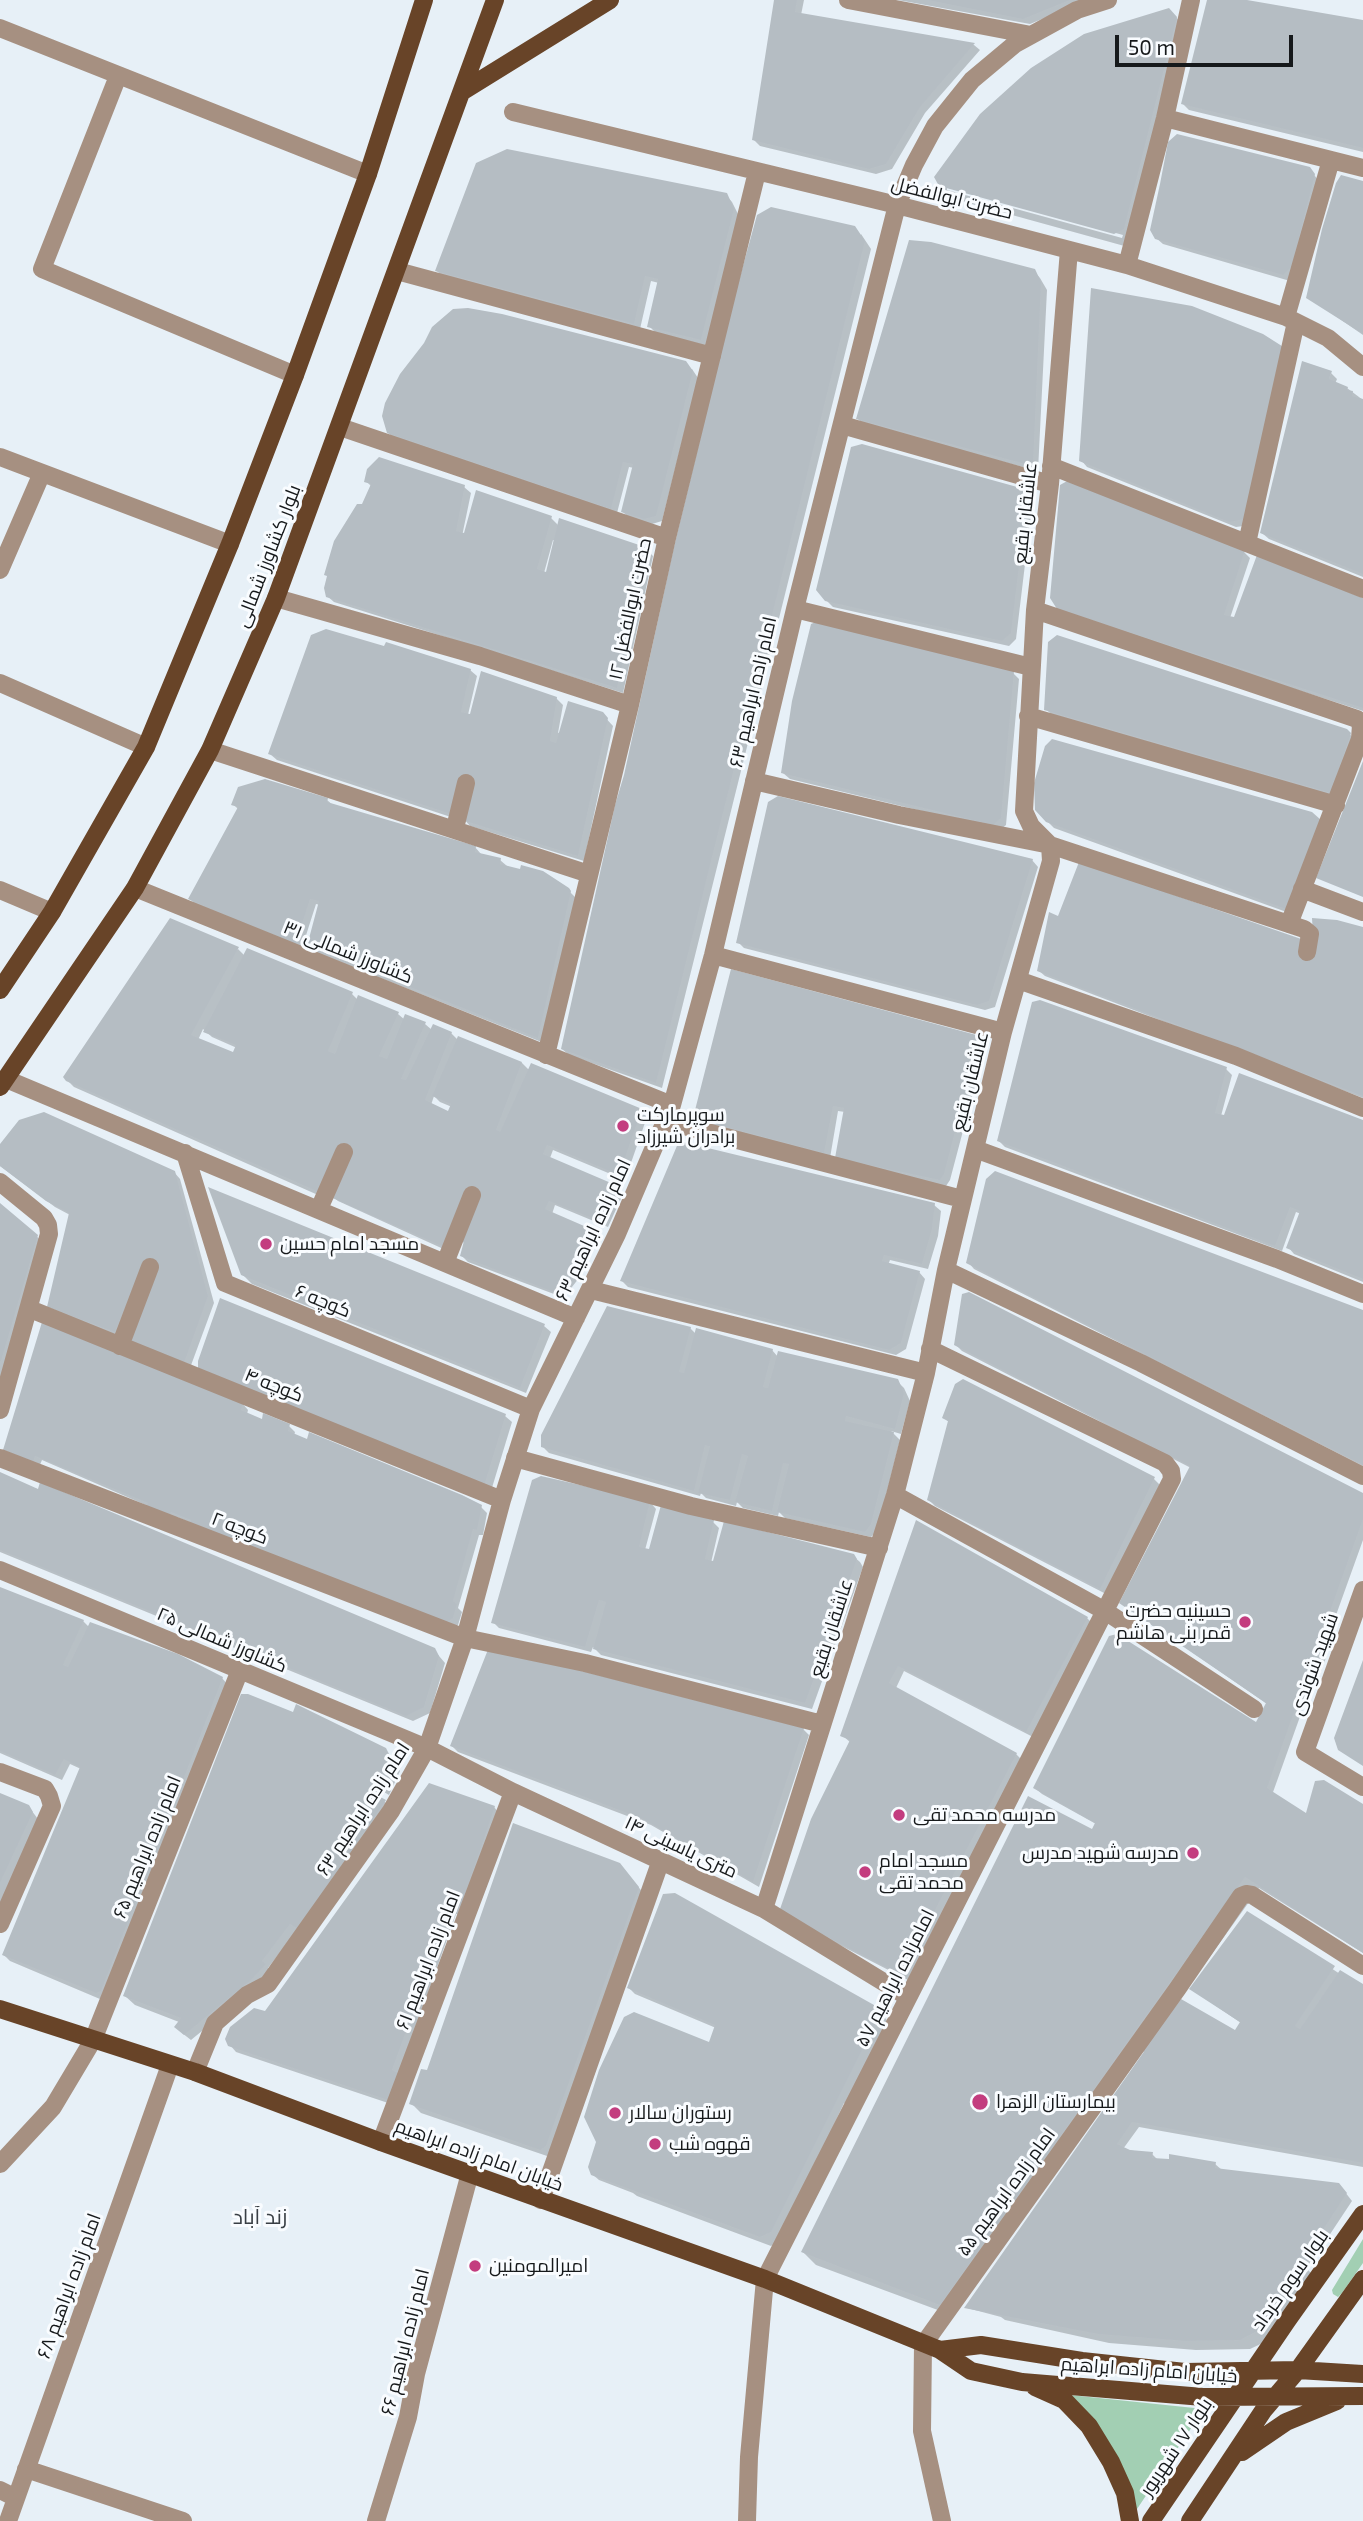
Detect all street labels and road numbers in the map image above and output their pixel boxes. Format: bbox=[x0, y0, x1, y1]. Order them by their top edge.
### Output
street label: حضرت ابوالفضل bbox=[889, 172, 1015, 224]
street label: عاشقان بقیع bbox=[1008, 461, 1042, 565]
street label: بلوار کشاورز شمالی bbox=[230, 482, 306, 630]
street label: حضرت ابوالفضل ۱۲ bbox=[604, 536, 656, 682]
street label: امام زاده ابراهیم ۶۳ bbox=[725, 614, 781, 770]
street label: کشاورز شمالی ۳۱ bbox=[280, 916, 416, 988]
street label: عاشقان بقیع bbox=[947, 1029, 993, 1133]
street label: امام زاده ابراهیم ۶۳ bbox=[550, 1155, 636, 1305]
street label: کوچه ۶ bbox=[292, 1280, 354, 1322]
street label: کوچه ۴ bbox=[241, 1363, 307, 1407]
street label: کوچه ۲ bbox=[209, 1507, 271, 1549]
street label: عاشقان بقیع bbox=[804, 1576, 858, 1680]
street label: کشاورز شمالی ۲۵ bbox=[153, 1602, 291, 1678]
street label: شهید شوندی bbox=[1285, 1610, 1343, 1718]
street label: امام زاده ابراهیم ۶۳ bbox=[311, 1738, 415, 1880]
street label: امام زاده ابراهیم ۶۵ bbox=[108, 1772, 186, 1922]
street label: ۱۴ متری یاسینی bbox=[621, 1811, 741, 1883]
street label: امام زاده ابراهیم ۶۱ bbox=[391, 1887, 465, 2033]
street label: امامزاده ابراهیم ۵۷ bbox=[851, 1905, 939, 2051]
street label: خیابان امام زاده ابراهیم bbox=[392, 2114, 566, 2196]
street label: امام زاده ابراهیم ۵۵ bbox=[952, 2123, 1060, 2261]
street label: امام زاده ابراهیم ۶۸ bbox=[32, 2210, 106, 2362]
street label: بلوار سوم خرداد bbox=[1247, 2225, 1333, 2335]
street label: امام زاده ابراهیم ۶۶ bbox=[376, 2266, 434, 2418]
street label: خیابان امام زاده ابراهیم bbox=[1060, 2352, 1238, 2388]
street label: بلوار ۱۷ شهریور bbox=[1135, 2394, 1217, 2500]

